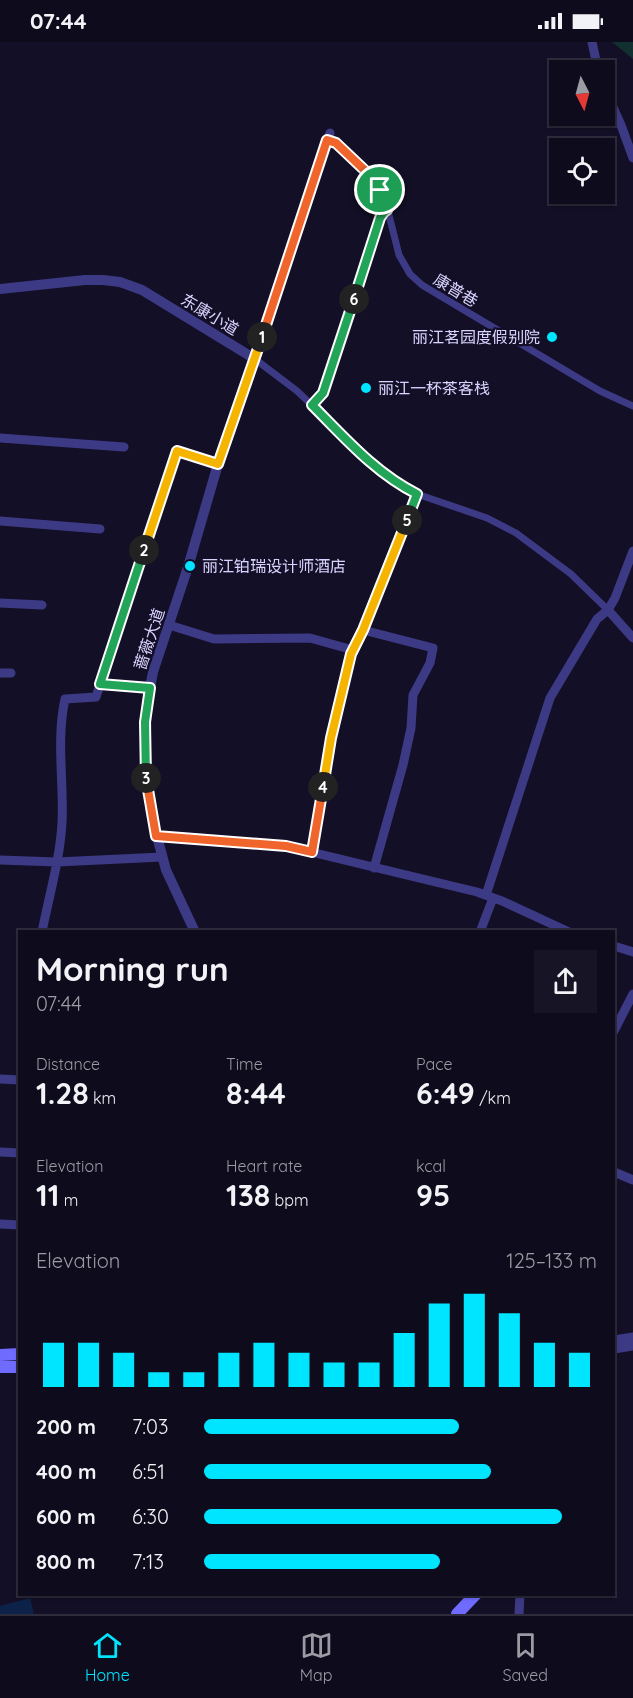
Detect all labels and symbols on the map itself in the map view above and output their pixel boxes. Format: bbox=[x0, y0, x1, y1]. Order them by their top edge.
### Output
north arrow bbox=[549, 60, 615, 126]
pin bbox=[354, 164, 405, 215]
street label: 康普巷 bbox=[430, 269, 482, 311]
pin: 6 bbox=[339, 284, 369, 314]
street label: 东康小道 bbox=[177, 289, 243, 339]
pin: 1 bbox=[247, 322, 277, 352]
place label: 丽江茗园度假别院 bbox=[412, 327, 540, 347]
marker: 丽江茗园度假别院 bbox=[545, 330, 559, 344]
place label: 丽江一杯茶客栈 bbox=[378, 378, 490, 398]
marker: 丽江一杯茶客栈 bbox=[359, 381, 373, 395]
pin: 5 bbox=[392, 505, 422, 535]
pin: 2 bbox=[129, 535, 159, 565]
place label: 丽江铂瑞设计师酒店 bbox=[202, 556, 346, 576]
marker: 丽江铂瑞设计师酒店 bbox=[183, 559, 197, 573]
street label: 蔷薇大道 bbox=[130, 605, 168, 673]
pin: 3 bbox=[131, 763, 161, 793]
pin: 4 bbox=[308, 772, 338, 802]

